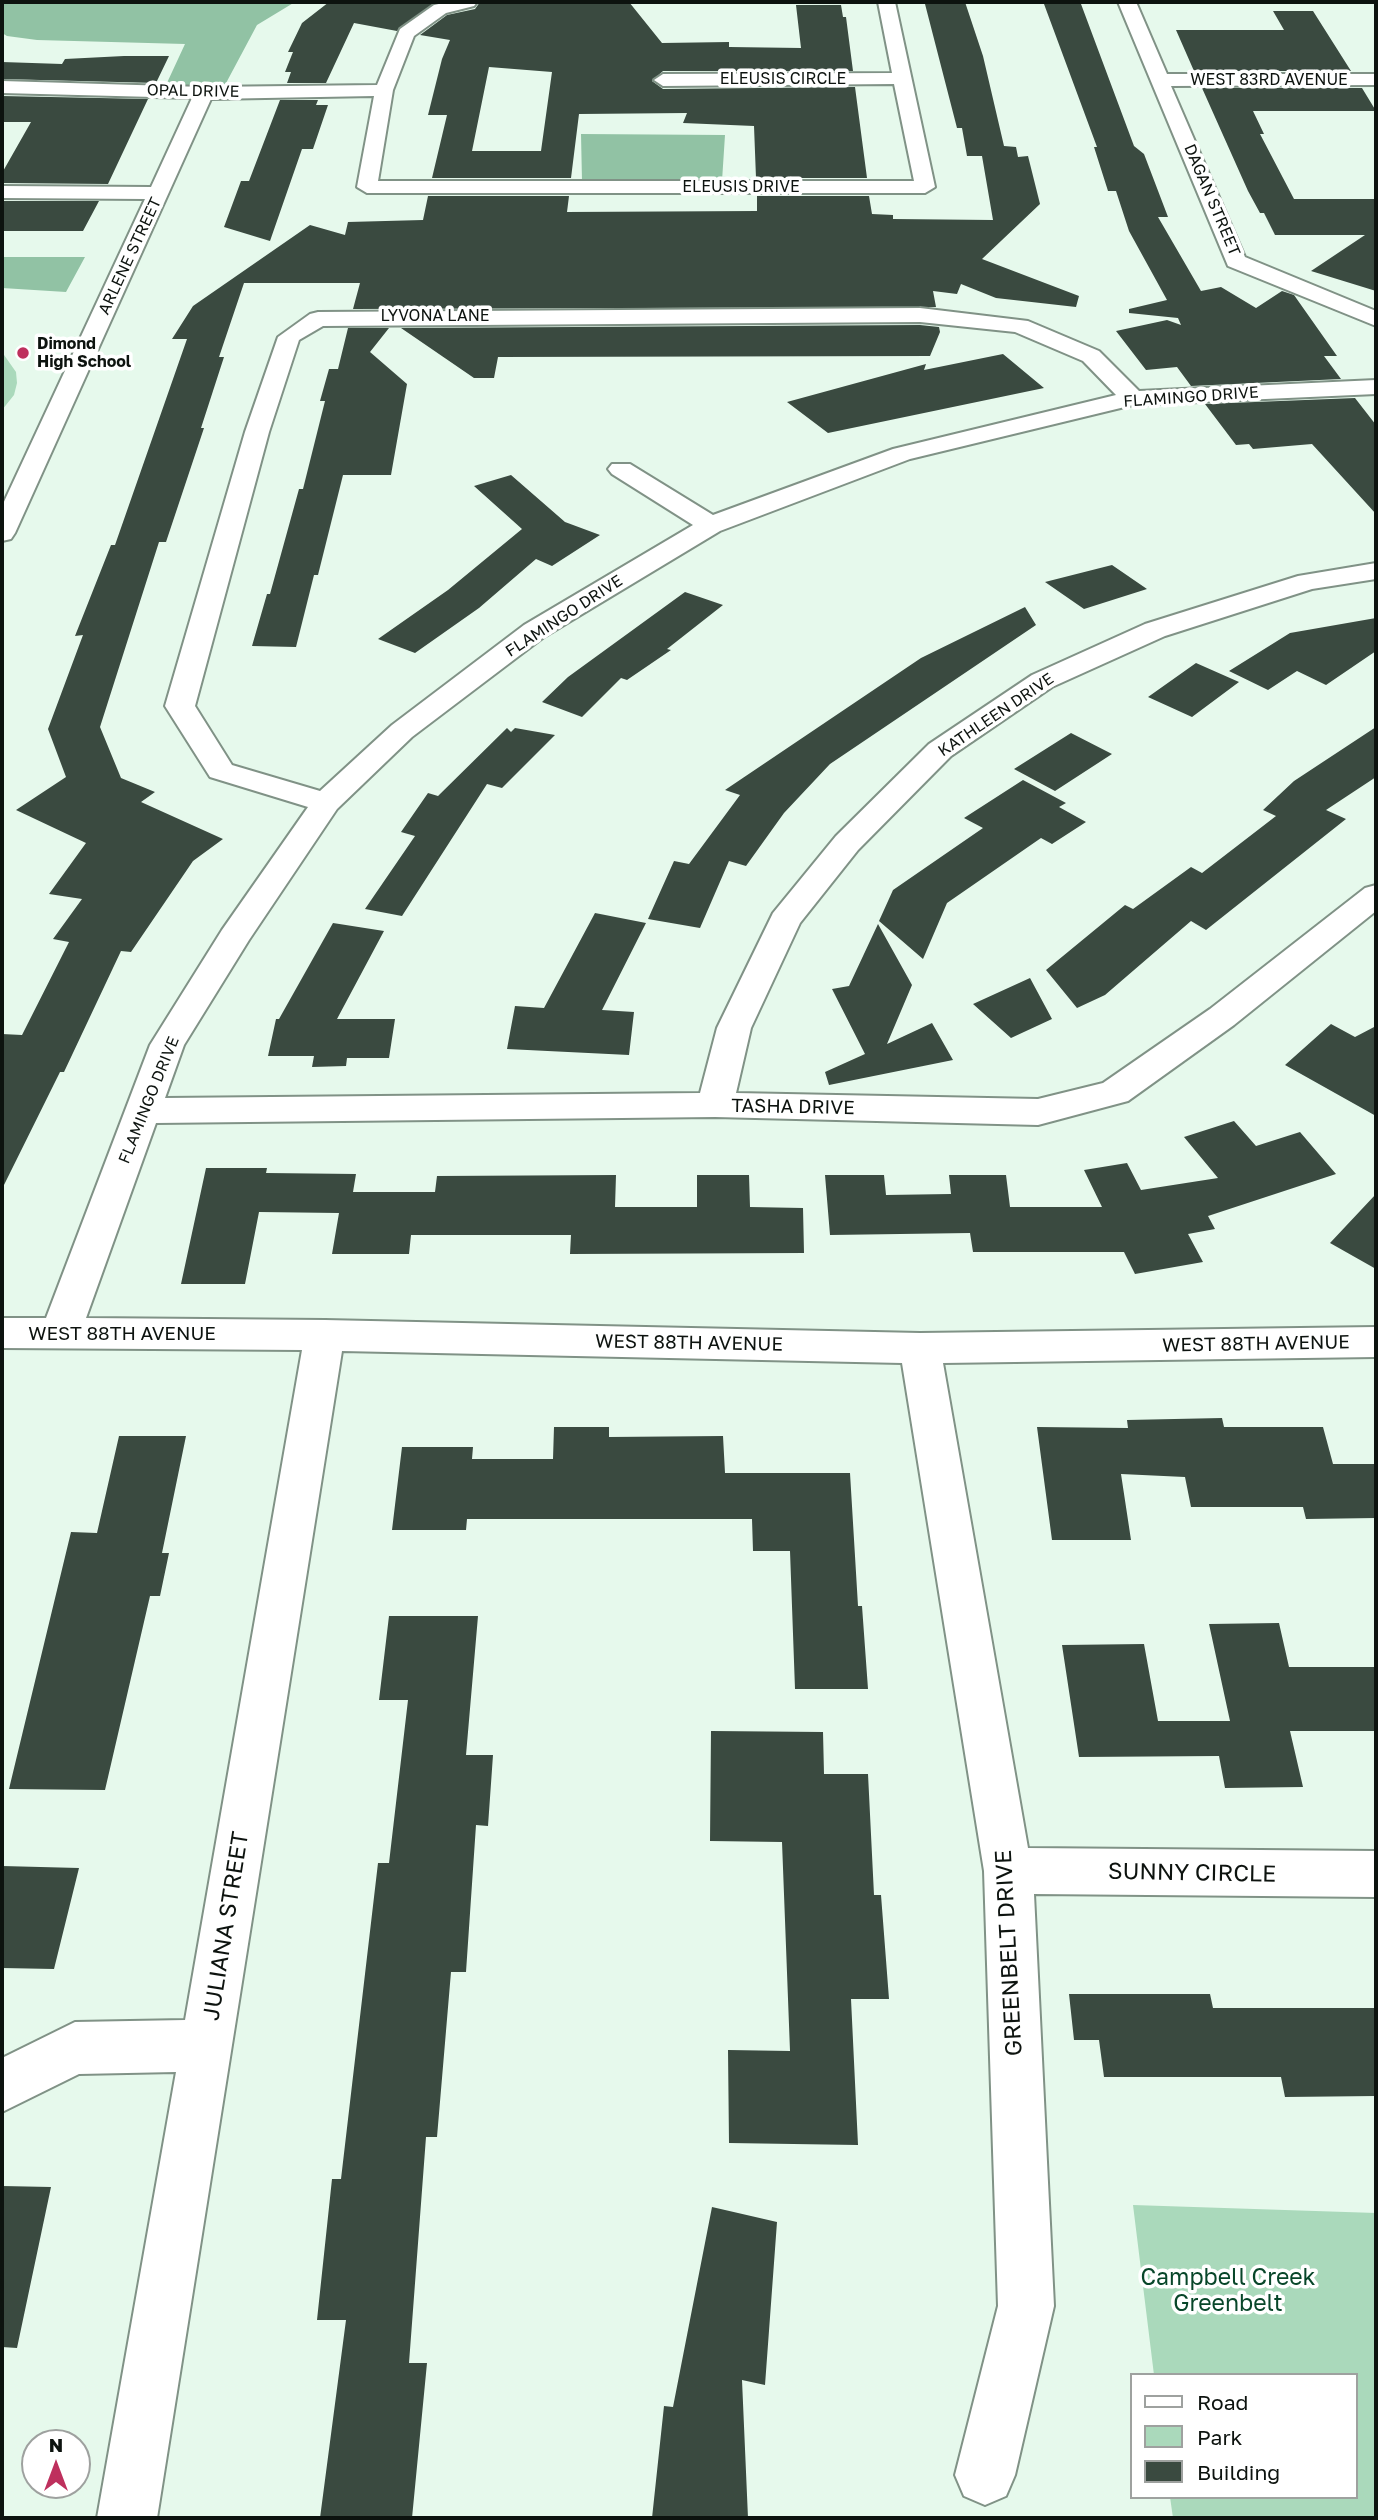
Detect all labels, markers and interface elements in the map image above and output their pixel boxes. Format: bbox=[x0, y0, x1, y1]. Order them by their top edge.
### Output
street label: ELEUSIS CIRCLE bbox=[720, 69, 846, 89]
street label: WEST 83RD AVENUE bbox=[1190, 70, 1348, 90]
street label: OPAL DRIVE bbox=[147, 81, 239, 101]
street label: DAGAN STREET bbox=[1180, 141, 1244, 259]
street label: ELEUSIS DRIVE bbox=[682, 177, 800, 197]
street label: ARLENE STREET bbox=[94, 194, 166, 318]
street label: LYVONA LANE bbox=[380, 306, 490, 326]
place label: Dimond High School bbox=[37, 334, 131, 372]
marker: Dimond High School bbox=[15, 345, 31, 361]
street label: FLAMINGO DRIVE bbox=[1123, 383, 1259, 411]
street label: FLAMINGO DRIVE bbox=[502, 571, 626, 661]
street label: KATHLEEN DRIVE bbox=[935, 669, 1057, 761]
street label: FLAMINGO DRIVE bbox=[115, 1034, 183, 1166]
street label: TASHA DRIVE bbox=[731, 1095, 855, 1119]
street label: WEST 88TH AVENUE bbox=[28, 1323, 216, 1345]
street label: WEST 88TH AVENUE bbox=[595, 1330, 783, 1356]
street label: WEST 88TH AVENUE bbox=[1162, 1331, 1350, 1357]
street label: JULIANA STREET bbox=[197, 1830, 255, 2022]
street label: GREENBELT DRIVE bbox=[990, 1849, 1028, 2057]
street label: SUNNY CIRCLE bbox=[1108, 1858, 1276, 1888]
park label: Campbell Creek Greenbelt bbox=[1140, 2264, 1316, 2318]
legend bbox=[1130, 2373, 1357, 2499]
text: Road bbox=[1197, 2389, 1248, 2415]
text: Park bbox=[1197, 2424, 1242, 2450]
north arrow bbox=[21, 2429, 91, 2499]
text: N bbox=[49, 2433, 63, 2456]
text: Building bbox=[1197, 2459, 1280, 2485]

